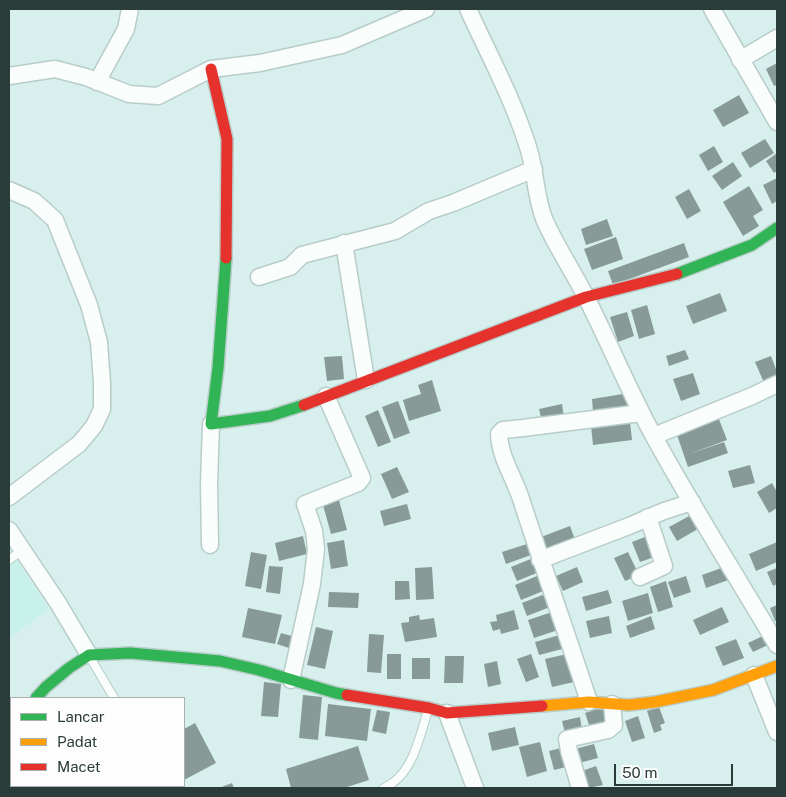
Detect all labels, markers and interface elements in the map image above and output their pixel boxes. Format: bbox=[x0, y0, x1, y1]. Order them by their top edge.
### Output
legend bbox=[10, 697, 185, 787]
text: Lancar bbox=[57, 708, 105, 725]
text: Padat bbox=[57, 733, 97, 750]
scale bar bbox=[616, 754, 735, 786]
text: Macet bbox=[57, 758, 101, 775]
text: 50 m bbox=[622, 764, 657, 781]

